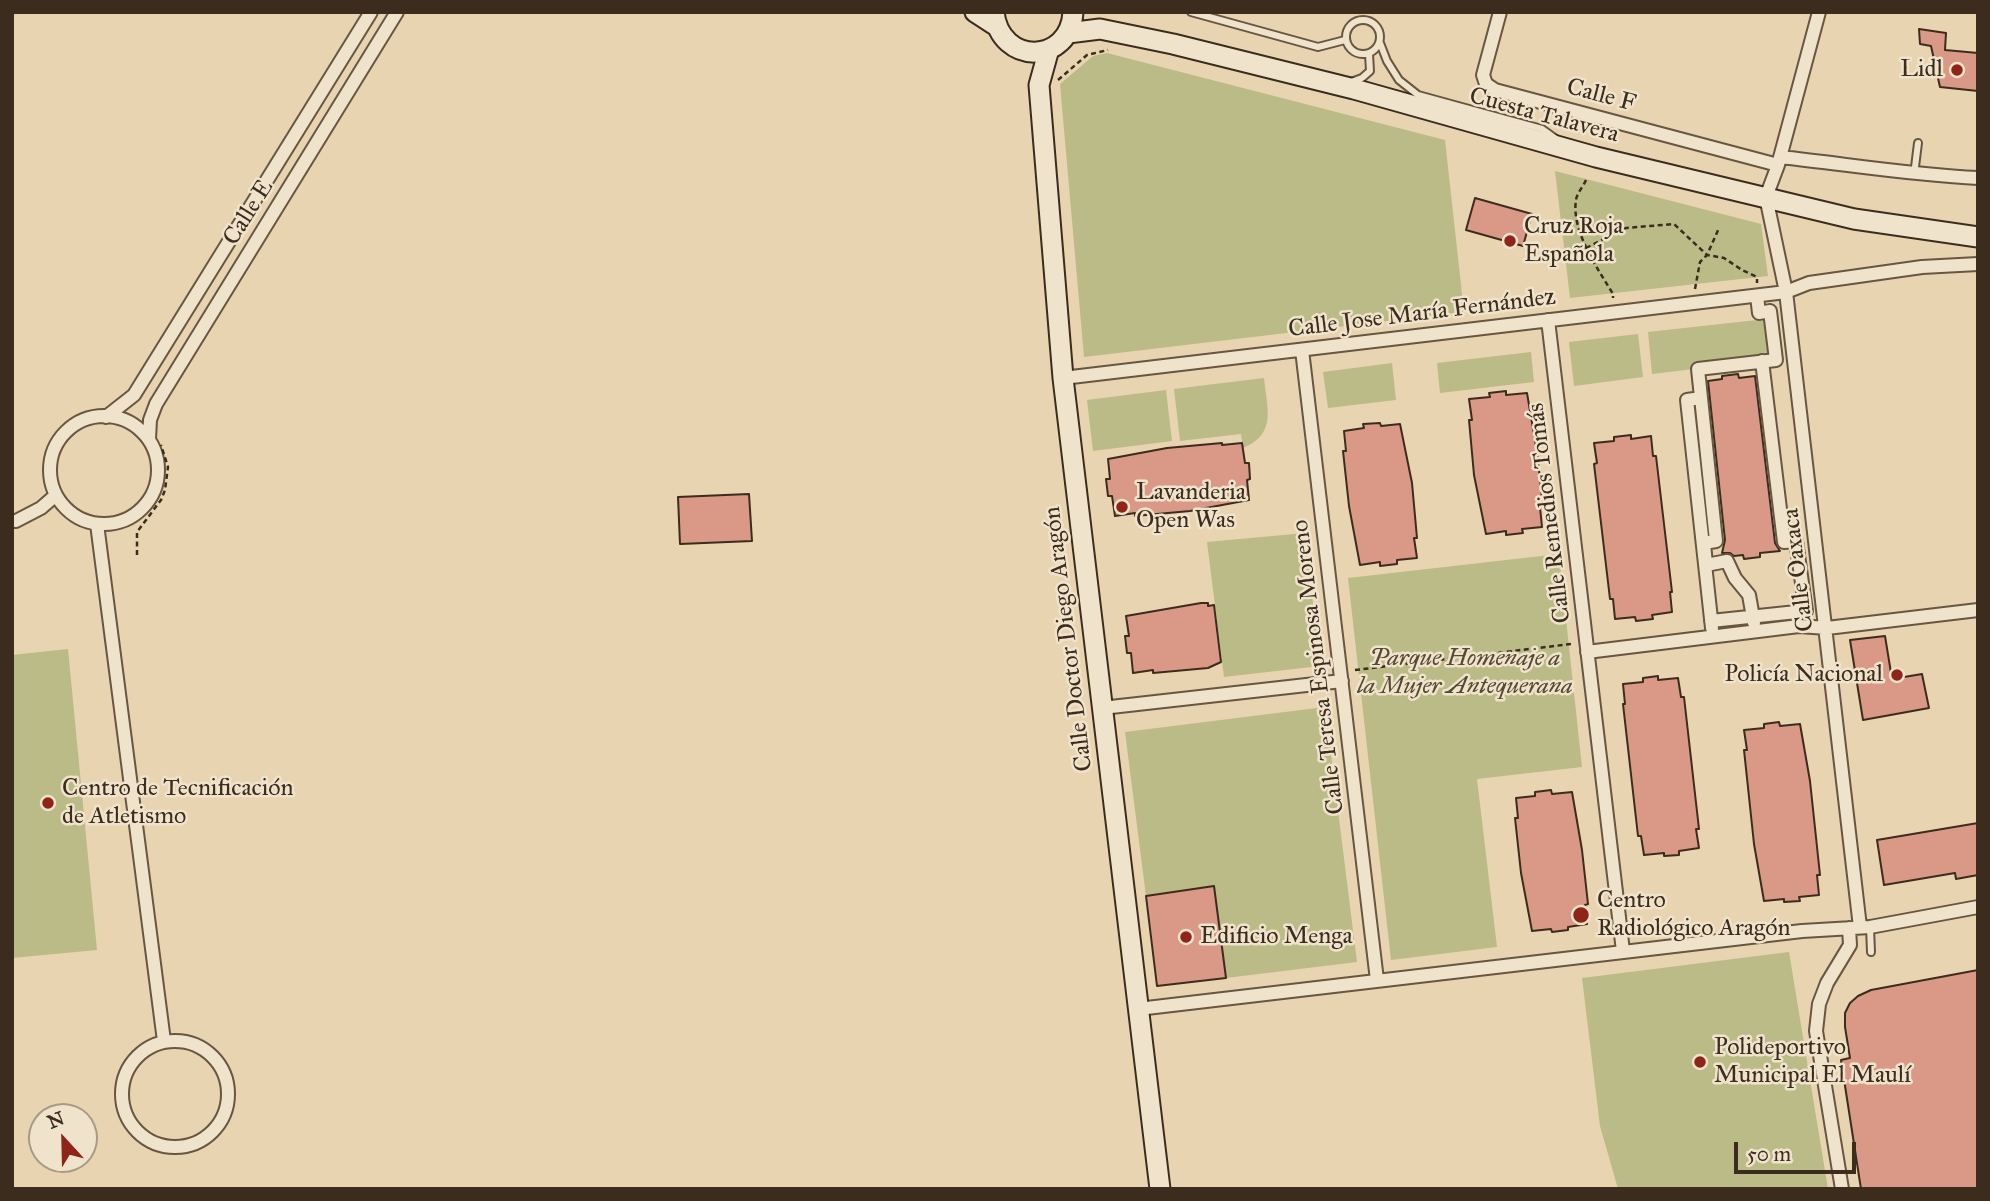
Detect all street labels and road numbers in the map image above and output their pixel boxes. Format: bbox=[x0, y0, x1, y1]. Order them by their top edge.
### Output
street label: Calle F bbox=[1563, 73, 1639, 119]
street label: Cuesta Talavera bbox=[1466, 82, 1622, 150]
street label: Calle E bbox=[218, 175, 280, 251]
street label: Calle Jose María Fernández bbox=[1287, 283, 1557, 345]
street label: Calle Remedios Tomás bbox=[1522, 401, 1578, 625]
street label: Calle Doctor Diego Aragón bbox=[1038, 505, 1100, 773]
street label: Calle Oaxaca bbox=[1777, 507, 1821, 633]
street label: Calle Teresa Espinosa Moreno bbox=[1287, 518, 1351, 816]

